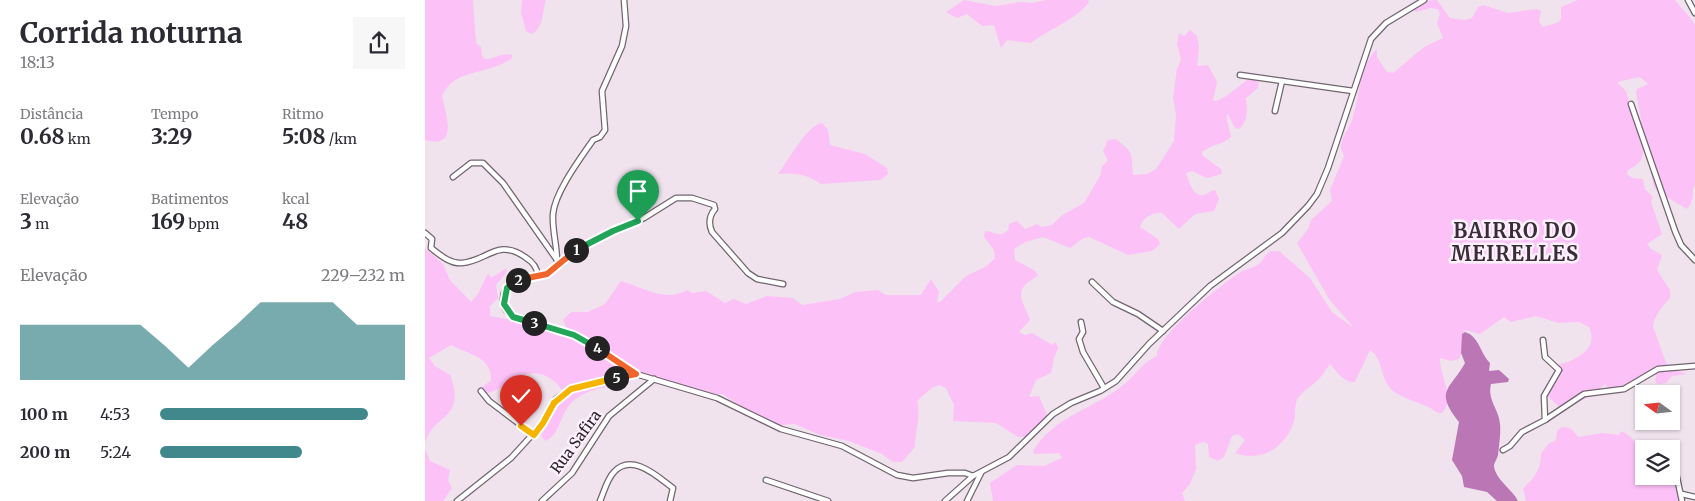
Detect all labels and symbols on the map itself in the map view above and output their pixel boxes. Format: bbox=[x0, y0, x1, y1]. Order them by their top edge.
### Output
pin bbox=[617, 170, 659, 221]
district label: BAIRRO DO MEIRELLES bbox=[1451, 218, 1579, 266]
pin: 1 bbox=[563, 238, 589, 262]
pin: 2 bbox=[505, 268, 531, 292]
pin: 3 bbox=[521, 310, 547, 336]
pin: 4 bbox=[585, 336, 609, 360]
pin: 5 bbox=[603, 366, 629, 390]
pin bbox=[500, 375, 542, 426]
north arrow bbox=[1635, 385, 1680, 430]
street label: Rua Safira bbox=[546, 406, 605, 477]

